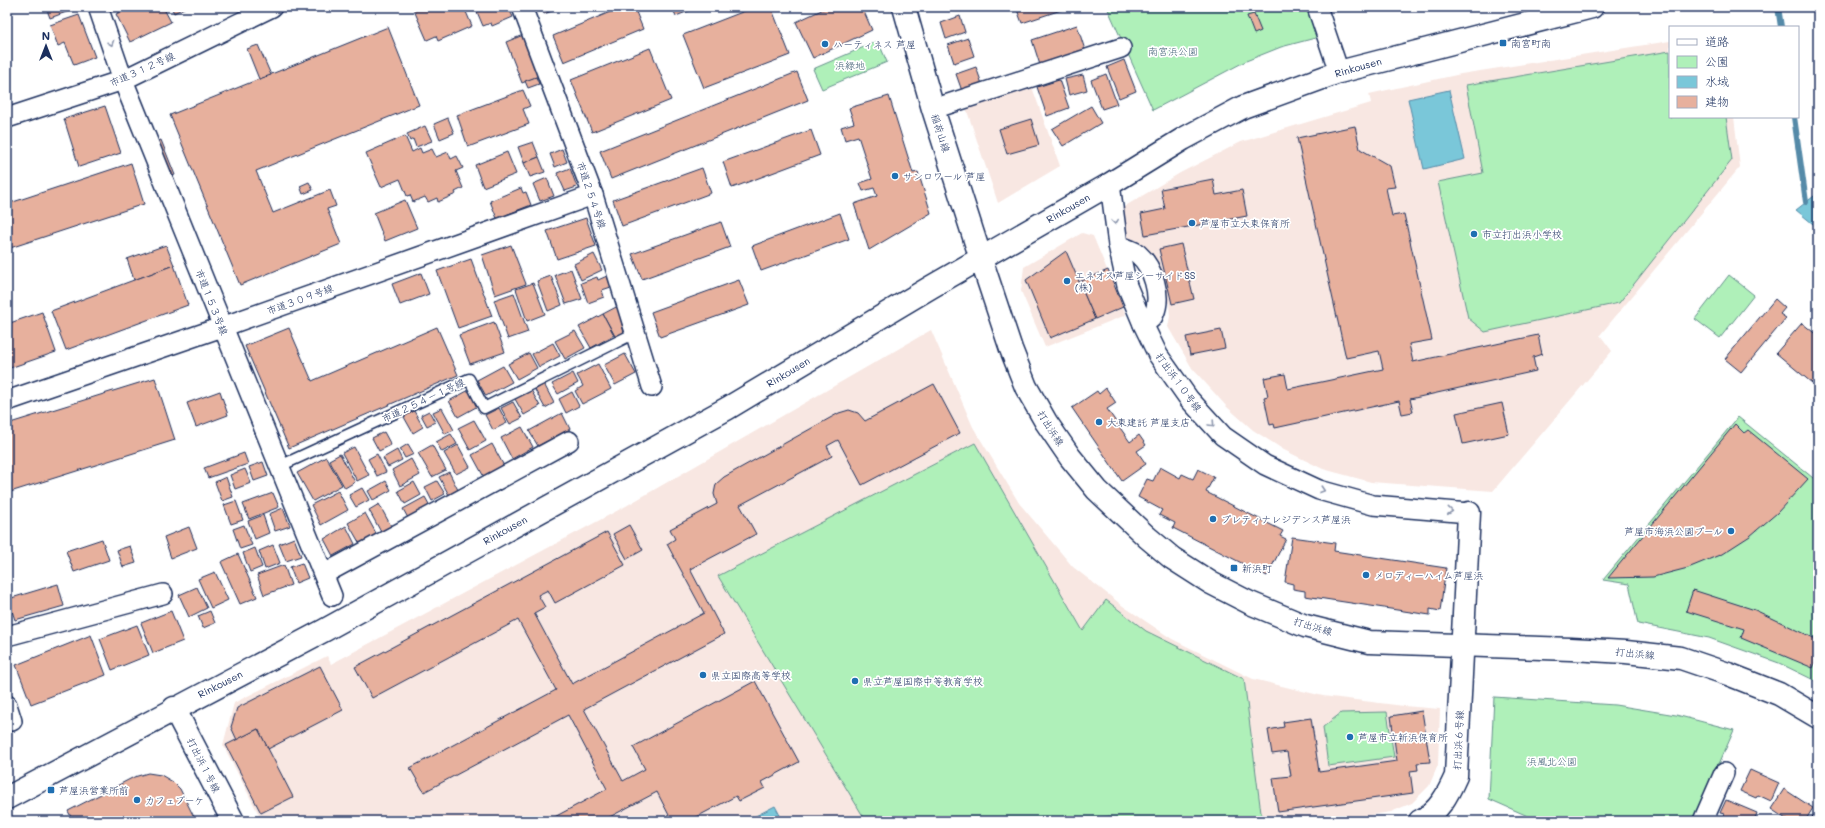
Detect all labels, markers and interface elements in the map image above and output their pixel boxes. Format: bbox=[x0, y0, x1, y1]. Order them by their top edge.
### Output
north arrow bbox=[26, 26, 66, 66]
legend bbox=[1669, 26, 1799, 118]
text: N bbox=[42, 28, 50, 43]
text: 道路 bbox=[1705, 33, 1729, 49]
place label: 南宮町南 bbox=[1511, 36, 1551, 50]
place label: ハーティネス 芦屋 bbox=[833, 37, 916, 51]
marker: 南宮町南 bbox=[1498, 38, 1508, 48]
marker: ハーティネス 芦屋 bbox=[820, 39, 830, 49]
one-way arrow bbox=[106, 40, 114, 47]
park label: 南宮浜公園 bbox=[1148, 44, 1198, 58]
street label: 市道３１２号線 bbox=[107, 48, 177, 90]
text: 公園 bbox=[1705, 53, 1729, 69]
street label: Rinkousen bbox=[1333, 54, 1383, 80]
park label: 浜緑地 bbox=[835, 58, 865, 72]
text: 水域 bbox=[1705, 73, 1729, 89]
text: 建物 bbox=[1705, 93, 1729, 109]
street label: 稲荷山線 bbox=[928, 112, 954, 154]
street label: 市道２５４号線 bbox=[574, 160, 610, 230]
place label: サンロワール 芦屋 bbox=[903, 169, 986, 183]
marker: サンロワール 芦屋 bbox=[890, 171, 900, 181]
street label: Rinkousen bbox=[1044, 190, 1092, 226]
place label: 芦屋市立大東保育所 bbox=[1200, 216, 1290, 230]
marker: 芦屋市立大東保育所 bbox=[1187, 218, 1197, 228]
one-way arrow bbox=[1110, 219, 1119, 225]
place label: 市立打出浜小学校 bbox=[1482, 227, 1562, 241]
marker: 市立打出浜小学校 bbox=[1469, 229, 1479, 239]
street label: 市道１５３号線 bbox=[192, 267, 232, 337]
place label: エネオス芦屋シーサイドSS (株) bbox=[1075, 268, 1196, 294]
marker: エネオス芦屋シーサイドSS (株) bbox=[1062, 276, 1072, 286]
street label: 市道３０９号線 bbox=[265, 280, 335, 318]
street label: 打出浜１０号線 bbox=[1153, 350, 1205, 414]
street label: Rinkousen bbox=[764, 354, 812, 390]
street label: 市道２５４－１号線 bbox=[379, 375, 467, 425]
street label: 打出浜線 bbox=[1034, 407, 1068, 449]
place label: 大東建託 芦屋支店 bbox=[1107, 415, 1190, 429]
marker: 大東建託 芦屋支店 bbox=[1094, 417, 1104, 427]
one-way arrow bbox=[1207, 419, 1215, 427]
one-way arrow bbox=[1318, 486, 1325, 494]
one-way arrow bbox=[1447, 506, 1453, 515]
street label: Rinkousen bbox=[480, 512, 530, 548]
place label: プレティナレジデンス芦屋浜 bbox=[1221, 512, 1351, 526]
marker: プレティナレジデンス芦屋浜 bbox=[1208, 514, 1218, 524]
place label: 芦屋市海浜公園プール bbox=[1624, 524, 1723, 538]
marker: 芦屋市海浜公園プール bbox=[1726, 526, 1736, 536]
place label: 新浜町 bbox=[1242, 561, 1272, 575]
marker: 新浜町 bbox=[1229, 563, 1239, 573]
place label: メロディーハイム芦屋浜 bbox=[1374, 568, 1484, 582]
marker: メロディーハイム芦屋浜 bbox=[1361, 570, 1371, 580]
street label: 打出浜線 bbox=[1292, 613, 1334, 639]
street label: 打出浜線 bbox=[1614, 644, 1656, 662]
street label: Rinkousen bbox=[195, 667, 245, 701]
place label: 県立国際高等学校 bbox=[711, 668, 791, 682]
marker: 県立国際高等学校 bbox=[698, 670, 708, 680]
place label: 県立芦屋国際中等教育学校 bbox=[863, 674, 983, 688]
marker: 県立芦屋国際中等教育学校 bbox=[850, 676, 860, 686]
street label: 打出浜６号線 bbox=[1449, 710, 1467, 770]
place label: 芦屋市立新浜保育所 bbox=[1358, 730, 1448, 744]
marker: 芦屋市立新浜保育所 bbox=[1345, 732, 1355, 742]
street label: 打出浜１号線 bbox=[184, 735, 224, 795]
park label: 浜風北公園 bbox=[1527, 754, 1577, 768]
place label: 芦屋浜営業所前 bbox=[59, 783, 129, 797]
marker: 芦屋浜営業所前 bbox=[46, 785, 56, 795]
place label: カフェブーケ bbox=[145, 793, 205, 807]
marker: カフェブーケ bbox=[132, 795, 142, 805]

